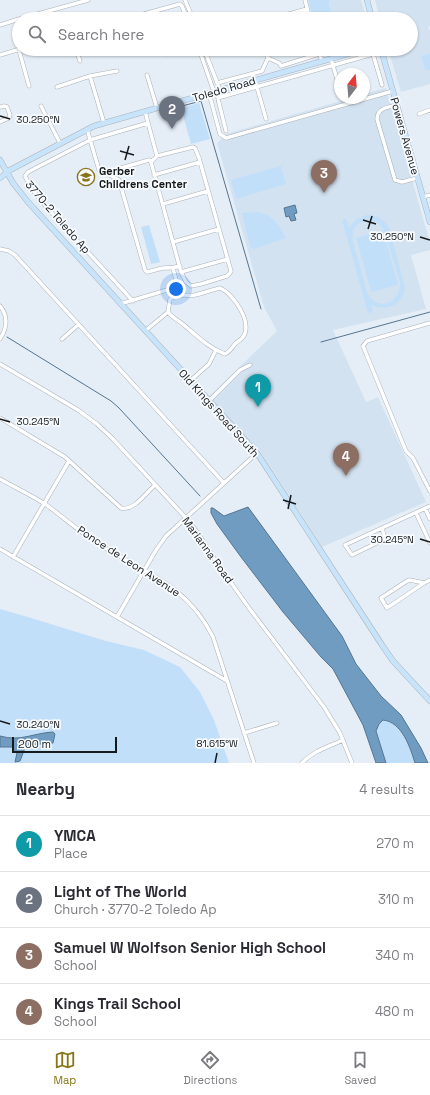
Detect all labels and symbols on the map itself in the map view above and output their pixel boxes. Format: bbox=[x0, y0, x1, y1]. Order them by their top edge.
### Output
north arrow bbox=[334, 68, 370, 104]
street label: Toledo Road bbox=[191, 73, 257, 105]
pin: 2 bbox=[159, 96, 185, 129]
street label: Powers Avenue bbox=[387, 96, 423, 176]
text: 30.250°N bbox=[16, 113, 60, 126]
pin: 3 bbox=[311, 160, 337, 193]
place label: Gerber Childrens Center bbox=[99, 164, 188, 191]
school or university icon: Gerber Childrens Center bbox=[76, 167, 96, 187]
street label: 3770-2 Toledo Ap bbox=[22, 178, 94, 256]
text: 30.250°N bbox=[370, 230, 414, 243]
your location bbox=[166, 279, 186, 299]
street label: Old Kings Road South bbox=[176, 366, 262, 460]
pin: 1 bbox=[245, 374, 271, 407]
text: 30.245°N bbox=[16, 415, 60, 428]
pin: 4 bbox=[333, 443, 359, 476]
street label: Marianna Road bbox=[179, 514, 237, 586]
street label: Ponce de Leon Avenue bbox=[75, 522, 183, 600]
text: 30.245°N bbox=[370, 533, 414, 546]
text: 30.240°N bbox=[16, 718, 60, 731]
scale bar bbox=[12, 735, 117, 754]
text: 81.615°W bbox=[196, 737, 238, 750]

